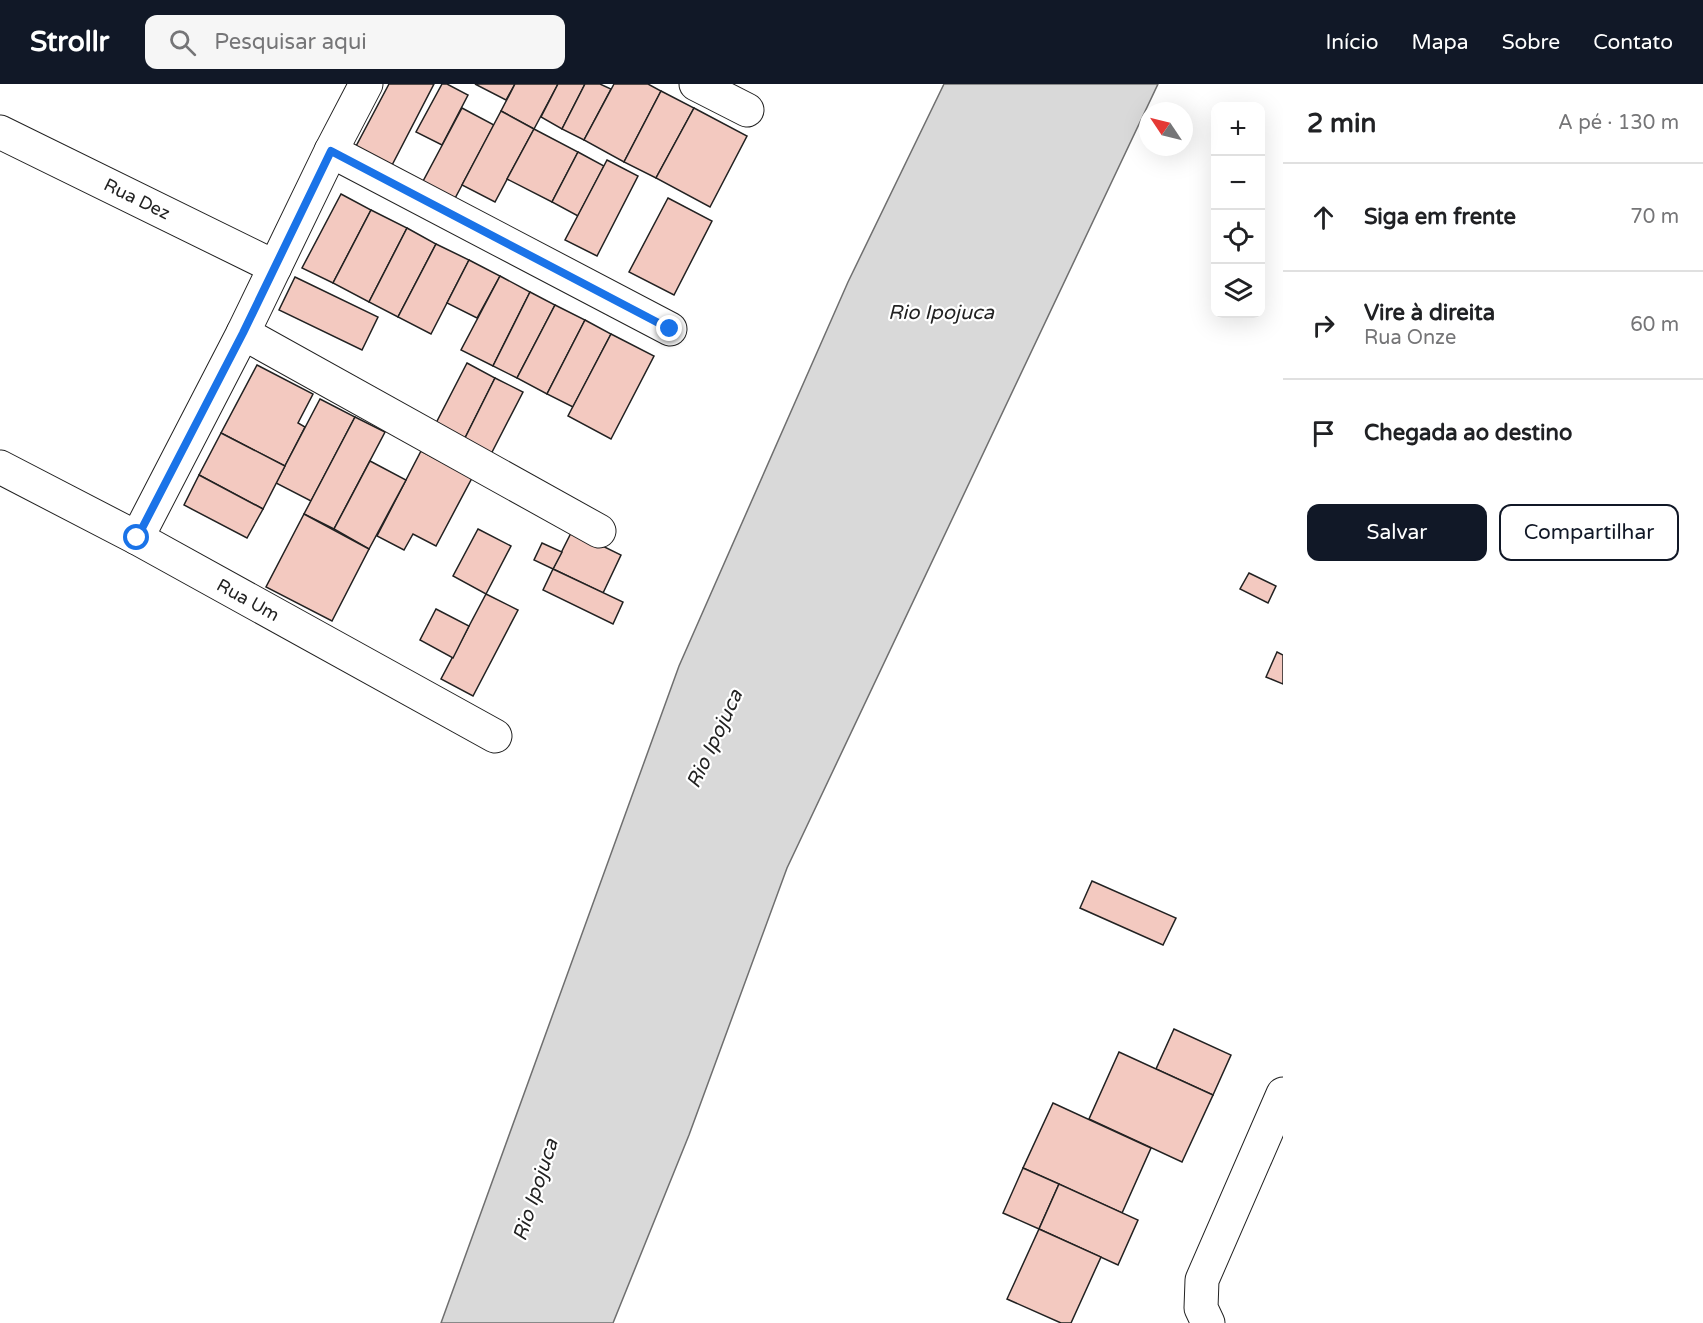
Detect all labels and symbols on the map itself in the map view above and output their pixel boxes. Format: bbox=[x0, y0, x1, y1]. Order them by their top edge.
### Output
north arrow bbox=[1139, 102, 1193, 156]
street label: Rua Dez bbox=[100, 174, 174, 224]
water label: Rio Ipojuca bbox=[888, 301, 995, 325]
route end bbox=[656, 315, 682, 341]
route start bbox=[123, 524, 149, 550]
street label: Rua Um bbox=[213, 574, 283, 626]
water label: Rio Ipojuca bbox=[682, 685, 749, 792]
water label: Rio Ipojuca bbox=[508, 1135, 564, 1244]

